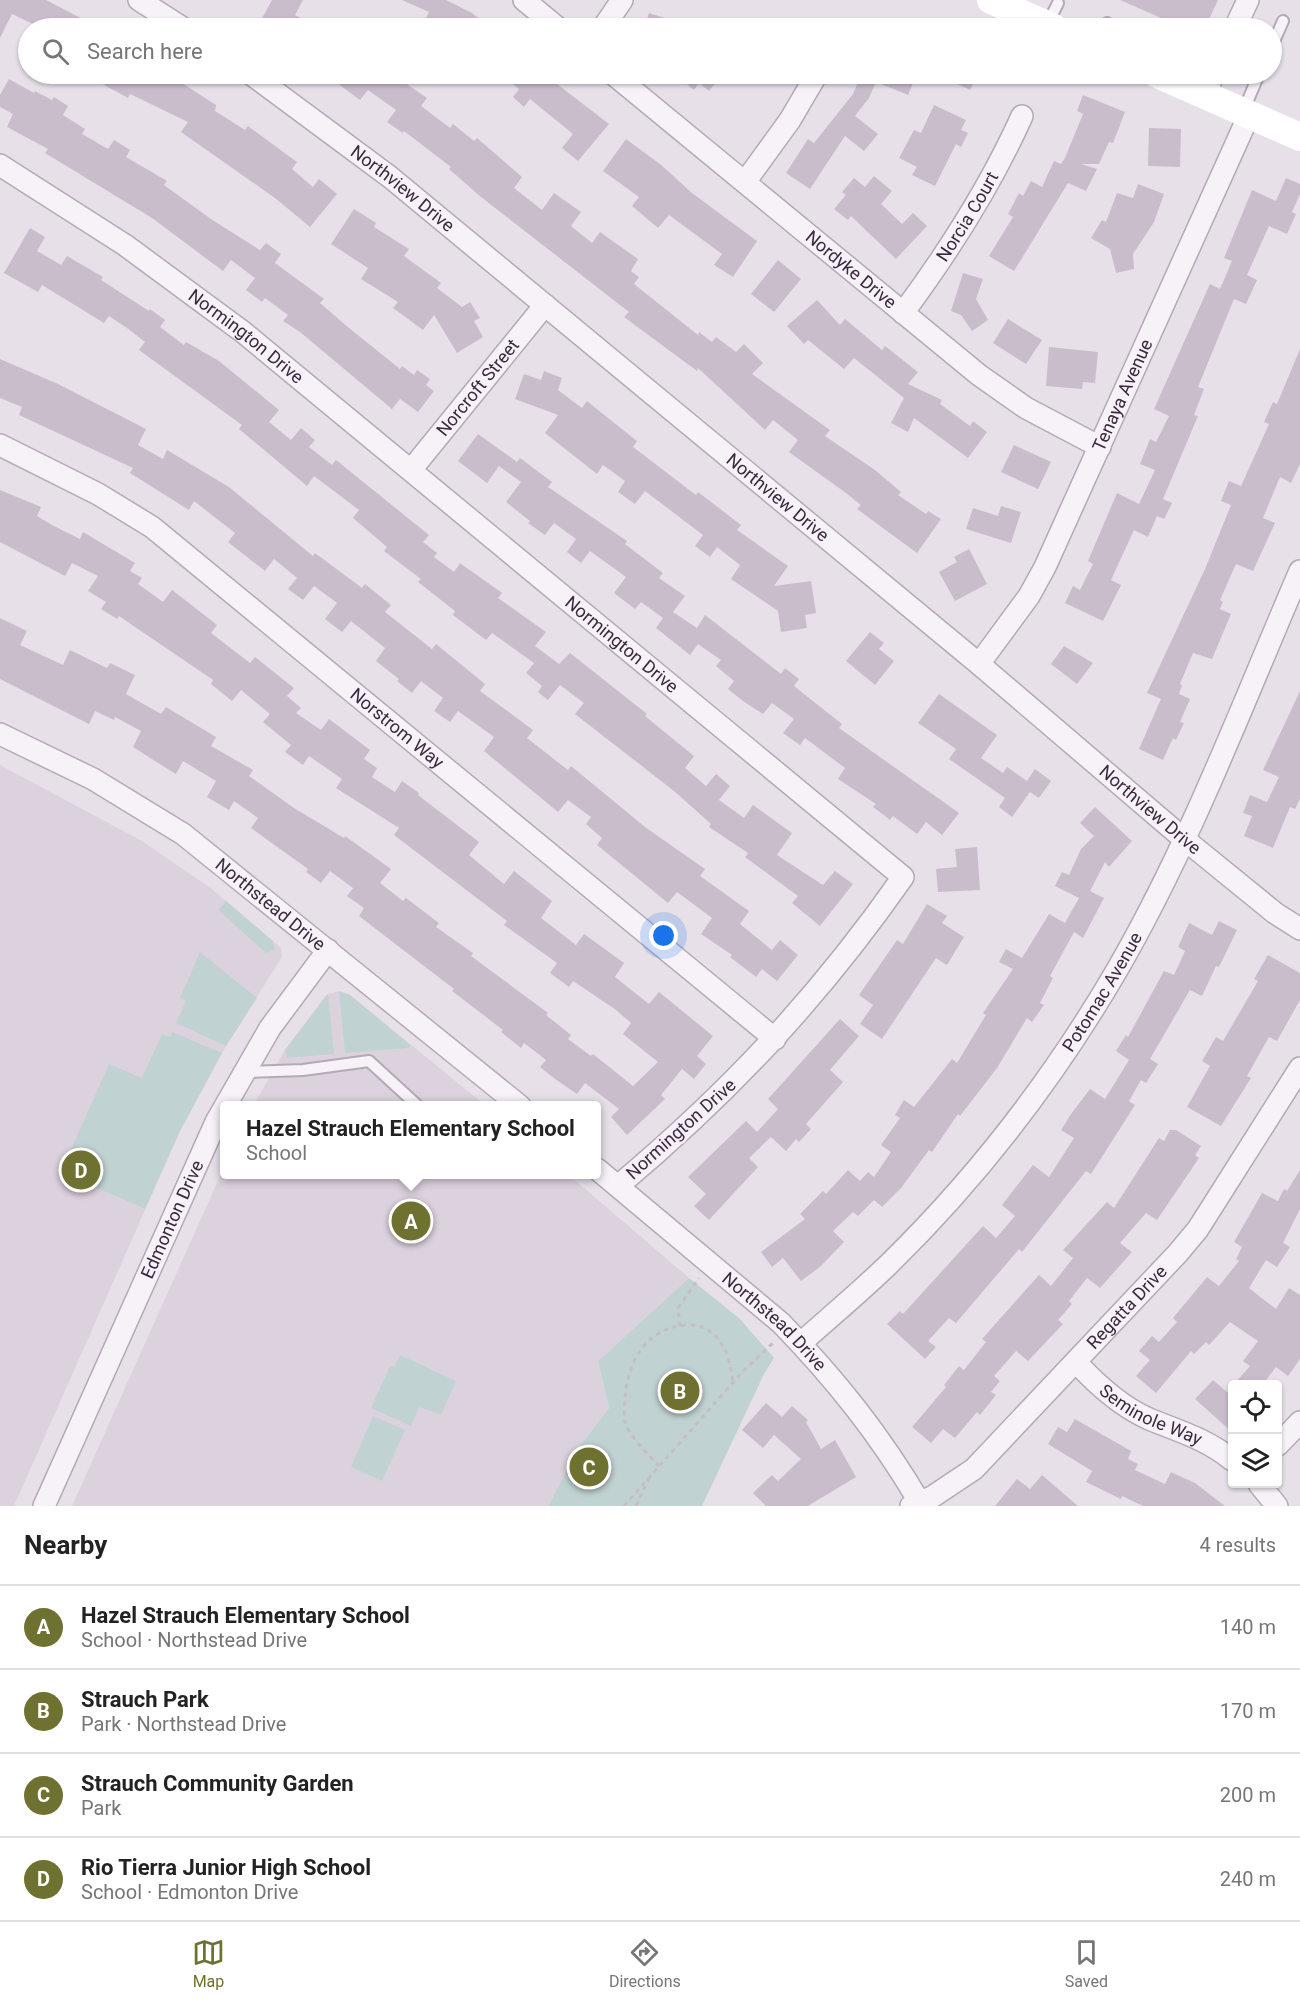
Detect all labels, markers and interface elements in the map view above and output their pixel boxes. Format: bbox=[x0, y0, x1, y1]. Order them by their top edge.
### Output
search box bbox=[18, 18, 1282, 84]
icon: search bbox=[39, 35, 72, 68]
text: Search here bbox=[87, 39, 203, 64]
street label: Northview Drive bbox=[347, 141, 459, 236]
street label: Norcia Court bbox=[932, 168, 1002, 265]
street label: Nordyke Drive bbox=[802, 226, 901, 313]
street label: Normington Drive bbox=[185, 284, 308, 388]
street label: Norcroft Street bbox=[432, 335, 523, 440]
street label: Tenaya Avenue bbox=[1088, 336, 1156, 454]
street label: Northview Drive bbox=[722, 449, 833, 546]
street label: Normington Drive bbox=[561, 591, 683, 697]
street label: Norstrom Way bbox=[346, 683, 449, 773]
street label: Northview Drive bbox=[1095, 760, 1205, 858]
street label: Northstead Drive bbox=[211, 853, 330, 955]
your location bbox=[649, 921, 678, 950]
street label: Potomac Avenue bbox=[1058, 928, 1146, 1055]
street label: Normington Drive bbox=[622, 1074, 740, 1183]
popup bbox=[220, 1101, 601, 1179]
text: Hazel Strauch Elementary School bbox=[246, 1116, 575, 1141]
text: School bbox=[246, 1141, 307, 1165]
pin: D bbox=[62, 1148, 100, 1192]
street label: Edmonton Drive bbox=[136, 1157, 207, 1282]
pin: A bbox=[392, 1198, 430, 1244]
street label: Regatta Drive bbox=[1082, 1261, 1171, 1353]
street label: Northstead Drive bbox=[718, 1267, 831, 1375]
pin: B bbox=[660, 1368, 700, 1414]
street label: Seminole Way bbox=[1095, 1379, 1206, 1450]
map controls bbox=[1228, 1380, 1282, 1488]
button: locate bbox=[1228, 1380, 1282, 1434]
button: layers bbox=[1228, 1434, 1282, 1488]
pin: C bbox=[570, 1444, 608, 1490]
text: Nearby bbox=[24, 1530, 107, 1560]
text: 4 results bbox=[1200, 1533, 1276, 1557]
text: Hazel Strauch Elementary School bbox=[81, 1603, 410, 1628]
text: A bbox=[37, 1615, 50, 1639]
text: 140 m bbox=[1220, 1615, 1276, 1639]
text: School · Northstead Drive bbox=[81, 1628, 307, 1652]
text: Strauch Park bbox=[81, 1687, 209, 1712]
text: B bbox=[37, 1699, 50, 1723]
text: 170 m bbox=[1220, 1699, 1276, 1723]
text: Park · Northstead Drive bbox=[81, 1712, 286, 1736]
text: Strauch Community Garden bbox=[81, 1771, 354, 1796]
text: C bbox=[37, 1783, 50, 1807]
text: 200 m bbox=[1220, 1783, 1276, 1807]
text: Park bbox=[81, 1796, 121, 1820]
text: Rio Tierra Junior High School bbox=[81, 1855, 371, 1880]
text: D bbox=[37, 1867, 50, 1891]
text: 240 m bbox=[1220, 1867, 1276, 1891]
text: School · Edmonton Drive bbox=[81, 1880, 298, 1904]
tab: Map bbox=[192, 1936, 225, 1991]
tab: Directions bbox=[609, 1936, 681, 1991]
tab: Saved bbox=[1065, 1936, 1108, 1991]

